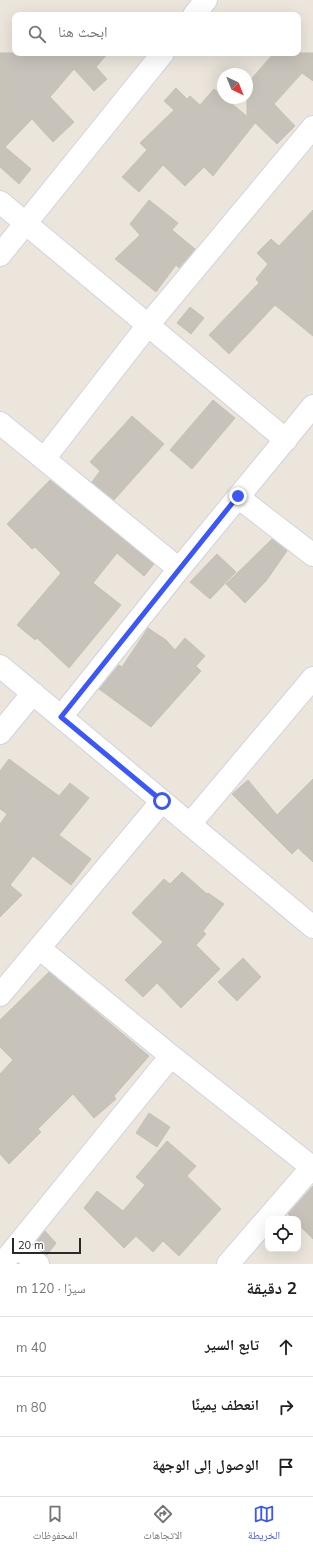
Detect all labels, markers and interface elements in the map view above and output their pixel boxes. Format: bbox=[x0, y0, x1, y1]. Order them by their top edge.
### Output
search box bbox=[12, 12, 301, 56]
text: ابحث هنا bbox=[58, 22, 108, 41]
icon: search bbox=[26, 23, 48, 45]
north arrow bbox=[217, 68, 253, 104]
route end bbox=[229, 487, 247, 505]
route start bbox=[153, 792, 171, 810]
map controls bbox=[265, 1216, 301, 1252]
button: locate bbox=[265, 1216, 301, 1252]
scale bar bbox=[12, 1236, 81, 1255]
text: 20 m bbox=[18, 1238, 44, 1252]
text: 2 دقيقة bbox=[246, 1277, 297, 1298]
text: سيرًا · 120 m bbox=[16, 1280, 86, 1296]
text: تابع السير bbox=[205, 1335, 259, 1354]
icon: ahead bbox=[275, 1336, 297, 1358]
text: 40 m bbox=[16, 1339, 46, 1355]
text: انعطف يمينًا bbox=[191, 1395, 259, 1414]
icon: right bbox=[275, 1396, 297, 1418]
text: 80 m bbox=[16, 1399, 46, 1415]
text: الوصول إلى الوجهة bbox=[152, 1455, 259, 1474]
icon: arrive bbox=[275, 1456, 297, 1478]
tab: المحفوظات bbox=[33, 1503, 78, 1546]
tab: الاتجاهات bbox=[143, 1503, 182, 1546]
tab: الخريطة bbox=[248, 1503, 280, 1546]

